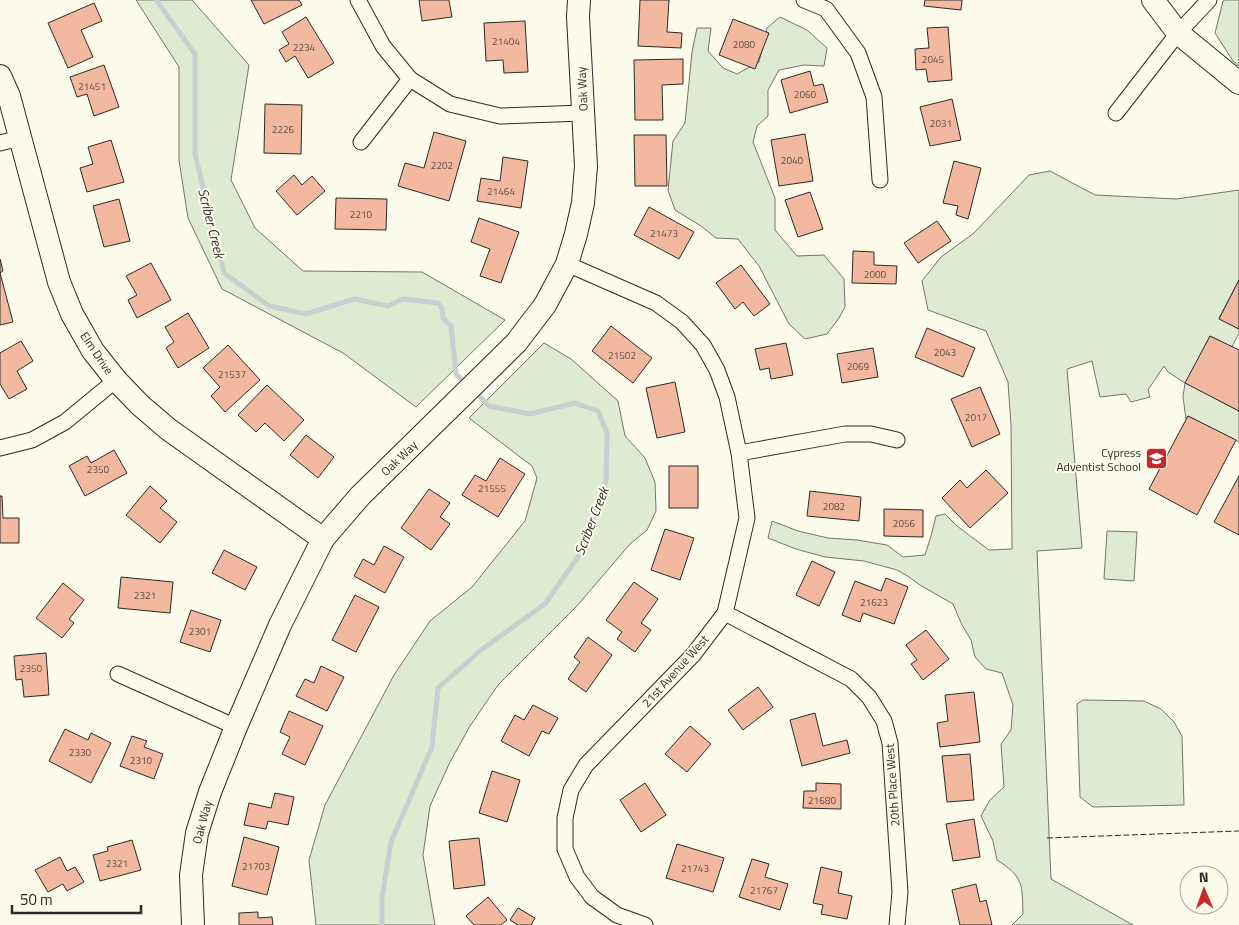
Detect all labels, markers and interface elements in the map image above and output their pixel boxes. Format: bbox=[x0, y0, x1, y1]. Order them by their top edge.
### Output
house number: 21404 bbox=[492, 34, 520, 49]
house number: 2080 bbox=[733, 37, 756, 52]
house number: 2234 bbox=[293, 40, 316, 55]
house number: 2045 bbox=[922, 52, 945, 67]
street label: Oak Way bbox=[571, 66, 593, 112]
house number: 21451 bbox=[78, 79, 106, 94]
house number: 2060 bbox=[794, 87, 817, 102]
house number: 2031 bbox=[930, 116, 952, 131]
house number: 2226 bbox=[272, 122, 295, 137]
house number: 2040 bbox=[781, 153, 804, 168]
house number: 2202 bbox=[431, 158, 453, 173]
house number: 21464 bbox=[487, 184, 515, 199]
water label: Scriber Creek bbox=[193, 186, 231, 262]
house number: 2210 bbox=[350, 207, 373, 222]
house number: 21473 bbox=[650, 226, 678, 241]
house number: 2000 bbox=[864, 267, 887, 282]
street label: Elm Drive bbox=[76, 328, 118, 378]
house number: 2043 bbox=[934, 345, 956, 360]
house number: 21502 bbox=[608, 348, 636, 363]
house number: 2069 bbox=[847, 359, 870, 374]
house number: 21537 bbox=[218, 367, 246, 382]
house number: 2017 bbox=[965, 410, 987, 425]
street label: Oak Way bbox=[376, 436, 422, 480]
place label: Cypress Adventist School bbox=[1057, 443, 1141, 476]
school or university icon: Cypress Adventist School bbox=[1145, 447, 1169, 471]
house number: 2350 bbox=[87, 462, 110, 477]
house number: 21555 bbox=[478, 481, 506, 496]
water label: Scriber Creek bbox=[568, 482, 614, 558]
house number: 2082 bbox=[823, 499, 845, 514]
house number: 2056 bbox=[893, 516, 916, 531]
house number: 2321 bbox=[134, 588, 156, 603]
house number: 21623 bbox=[860, 595, 888, 610]
house number: 2301 bbox=[189, 624, 211, 639]
street label: 21st Avenue West bbox=[637, 630, 713, 712]
house number: 2350 bbox=[20, 661, 43, 676]
street label: 20th Place West bbox=[880, 742, 904, 827]
house number: 2330 bbox=[69, 745, 92, 760]
house number: 2310 bbox=[130, 753, 153, 768]
house number: 21680 bbox=[808, 793, 836, 808]
street label: Oak Way bbox=[187, 798, 217, 846]
house number: 2321 bbox=[106, 856, 128, 871]
house number: 21703 bbox=[242, 859, 270, 874]
house number: 21743 bbox=[681, 861, 709, 876]
north arrow bbox=[1179, 865, 1229, 915]
text: N bbox=[1198, 866, 1209, 887]
scale bar bbox=[12, 882, 141, 914]
house number: 21767 bbox=[750, 883, 778, 898]
text: 50 m bbox=[20, 888, 53, 911]

